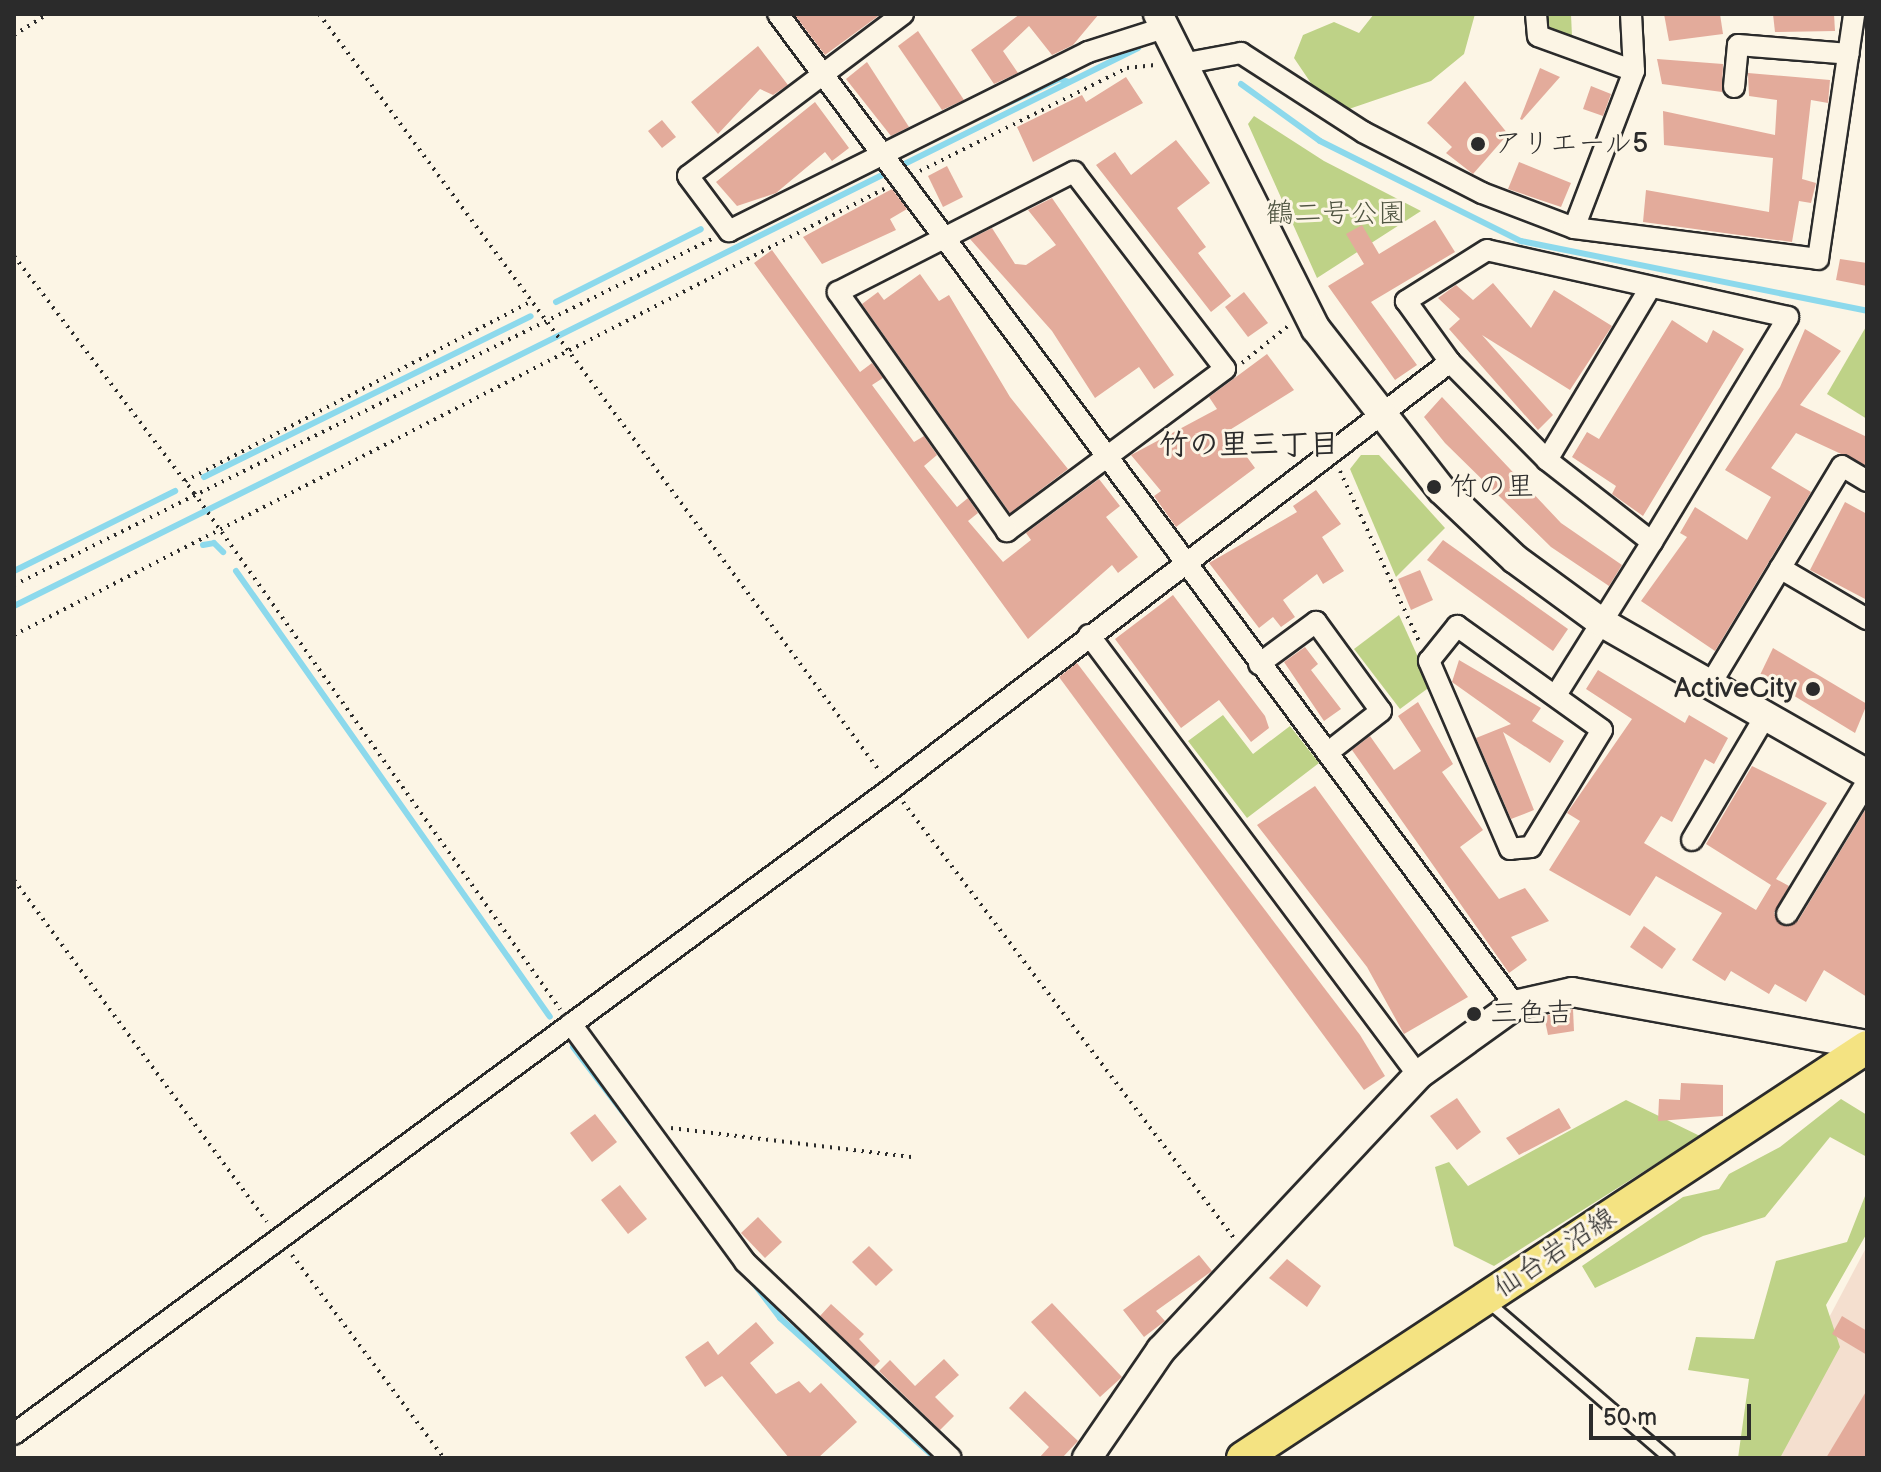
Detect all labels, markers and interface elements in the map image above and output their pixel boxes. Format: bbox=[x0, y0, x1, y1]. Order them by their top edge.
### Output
place label: アリエール5 bbox=[1494, 127, 1650, 161]
marker: アリエール5 bbox=[1469, 135, 1487, 153]
park label: 鶴二号公園 bbox=[1266, 197, 1406, 231]
district label: 竹の里三丁目 bbox=[1159, 427, 1339, 463]
place label: 竹の里 bbox=[1450, 470, 1534, 504]
marker: 竹の里 bbox=[1425, 478, 1443, 496]
place label: ActiveCity bbox=[1674, 672, 1797, 706]
marker: ActiveCity bbox=[1804, 680, 1822, 698]
place label: 三色吉 bbox=[1490, 997, 1574, 1031]
marker: 三色吉 bbox=[1465, 1005, 1483, 1023]
street label: 仙台岩沼線 bbox=[1487, 1201, 1623, 1305]
scale bar bbox=[1593, 1388, 1755, 1438]
text: 50 m bbox=[1603, 1403, 1657, 1432]

